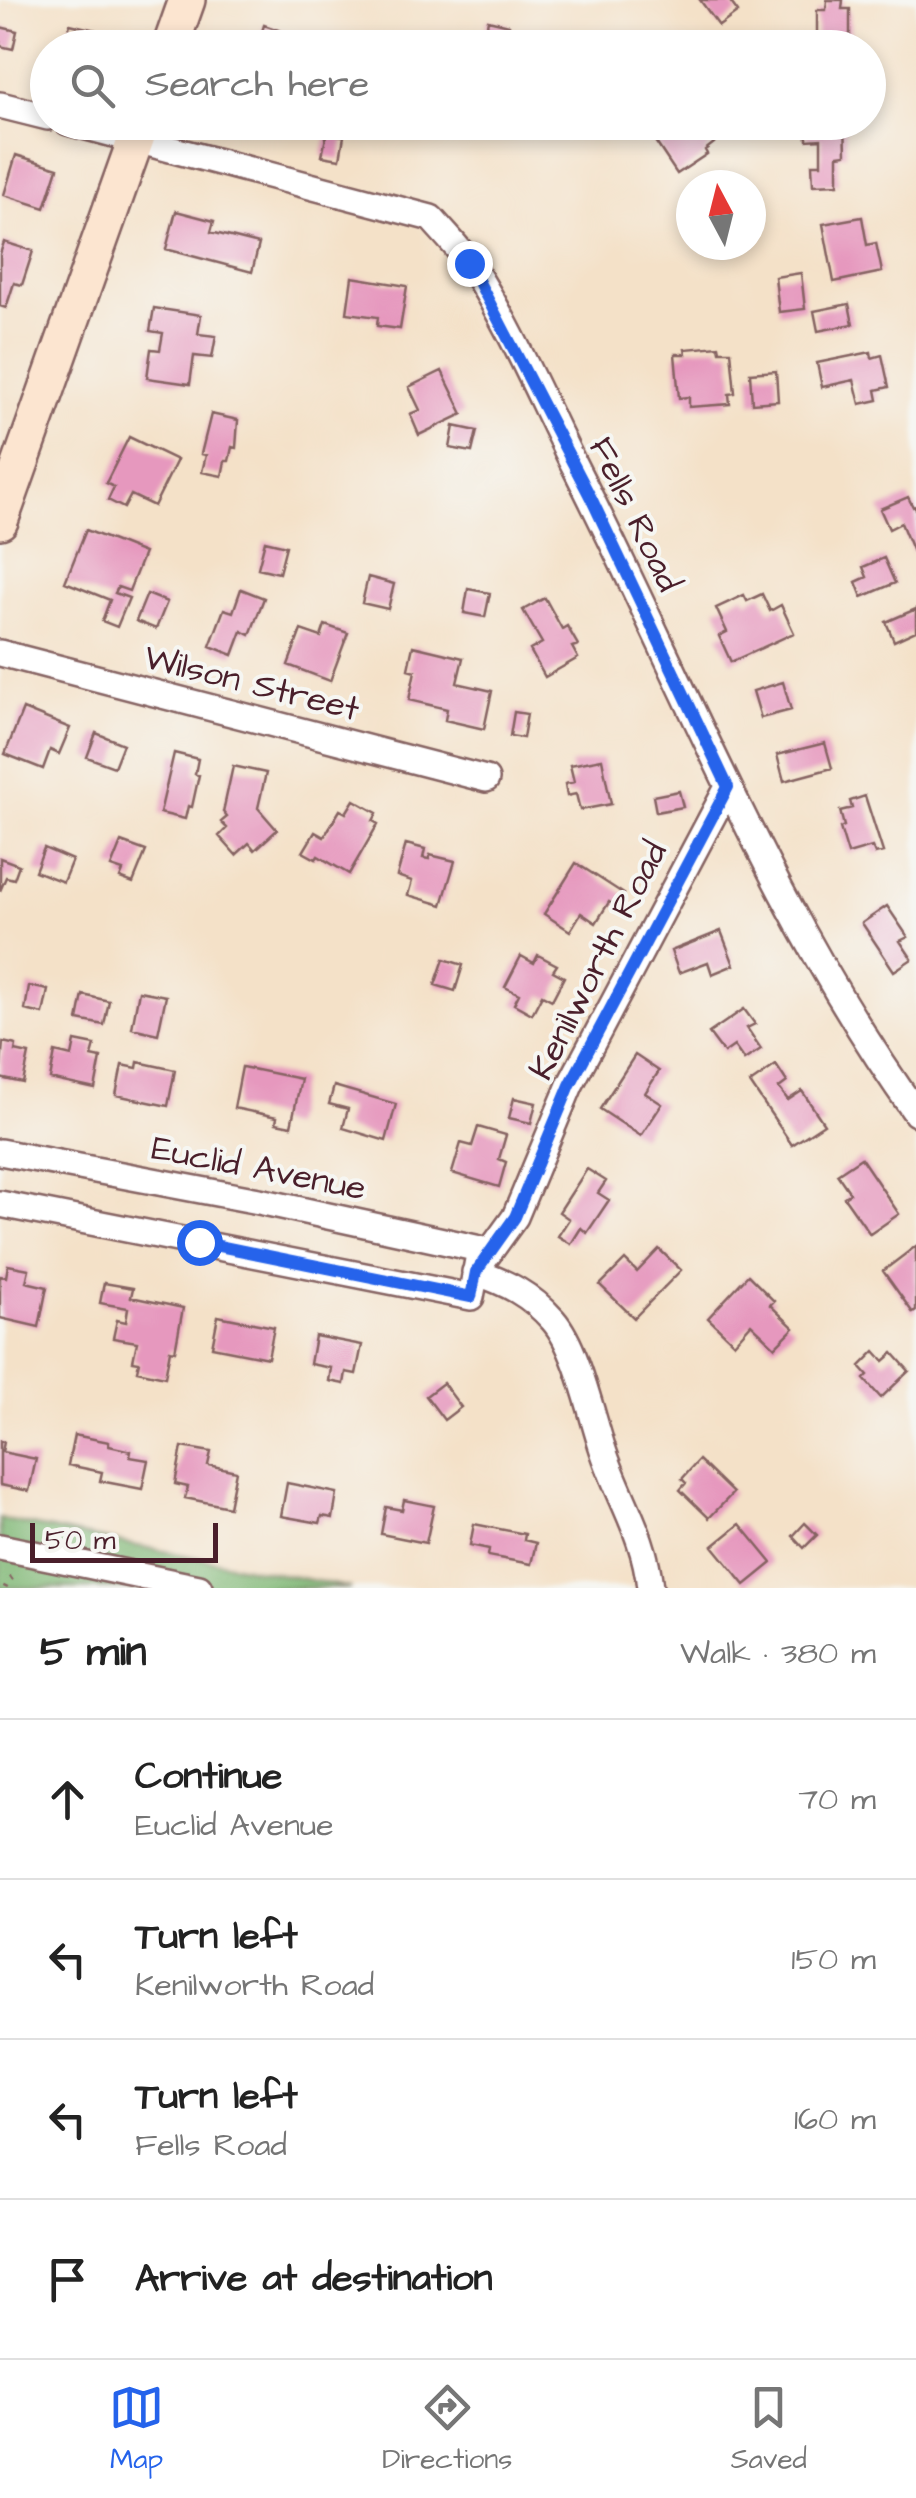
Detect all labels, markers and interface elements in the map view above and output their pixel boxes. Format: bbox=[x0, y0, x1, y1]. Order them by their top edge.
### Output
search box bbox=[30, 30, 886, 140]
icon: search bbox=[65, 58, 120, 113]
text: Search here bbox=[145, 59, 369, 111]
north arrow bbox=[676, 170, 766, 260]
route end bbox=[447, 241, 493, 287]
street label: Fells Road bbox=[576, 429, 693, 600]
street label: Wilson Street bbox=[139, 633, 365, 734]
street label: Kenilworth Road bbox=[517, 833, 680, 1088]
street label: Euclid Avenue bbox=[147, 1124, 370, 1213]
route start bbox=[177, 1220, 223, 1266]
scale bar bbox=[30, 1518, 218, 1562]
text: 50 m bbox=[45, 1521, 116, 1560]
text: 5 min bbox=[40, 1624, 147, 1682]
text: Walk · 380 m bbox=[680, 1631, 876, 1676]
text: Continue bbox=[135, 1751, 282, 1803]
icon: ahead bbox=[40, 1772, 95, 1827]
text: 70 m bbox=[798, 1777, 876, 1822]
text: Euclid Avenue bbox=[135, 1803, 334, 1848]
text: Turn left bbox=[135, 1911, 298, 1963]
icon: left bbox=[40, 1932, 95, 1987]
text: 150 m bbox=[791, 1937, 876, 1982]
text: Kenilworth Road bbox=[135, 1963, 374, 2008]
text: Turn left bbox=[135, 2071, 298, 2123]
icon: left bbox=[40, 2092, 95, 2147]
text: 160 m bbox=[794, 2097, 876, 2142]
text: Fells Road bbox=[135, 2123, 287, 2168]
icon: arrive bbox=[40, 2252, 95, 2307]
text: Arrive at destination bbox=[135, 2253, 492, 2305]
tab: Map bbox=[109, 2380, 164, 2479]
tab: Directions bbox=[382, 2380, 512, 2479]
tab: Saved bbox=[731, 2380, 807, 2479]

